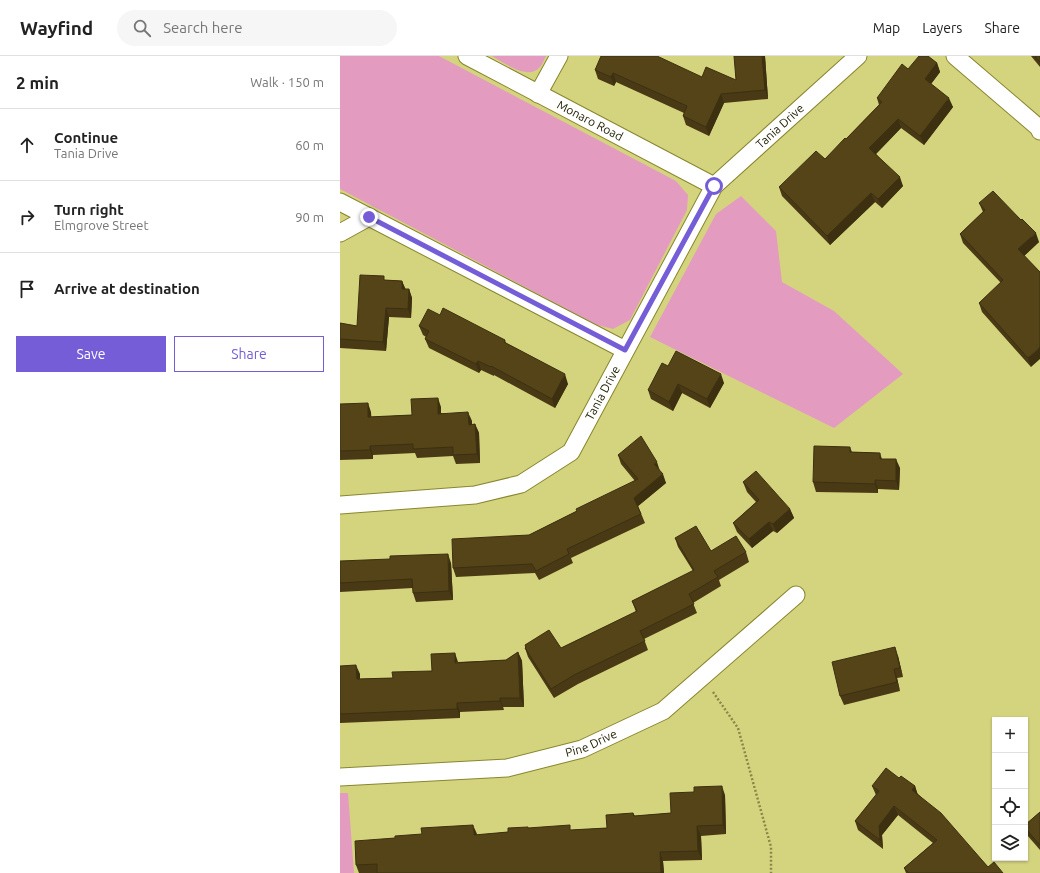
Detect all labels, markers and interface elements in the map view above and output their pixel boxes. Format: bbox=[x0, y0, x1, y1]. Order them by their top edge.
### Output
search box bbox=[117, 10, 397, 46]
text: Wayfind bbox=[20, 17, 93, 39]
icon: search bbox=[131, 17, 153, 39]
text: Search here bbox=[163, 19, 242, 36]
text: Map bbox=[873, 20, 900, 36]
text: Layers bbox=[922, 20, 962, 36]
text: Share bbox=[984, 20, 1020, 36]
text: 2 min bbox=[16, 73, 59, 92]
text: Walk · 150 m bbox=[250, 75, 324, 89]
street label: Monaro Road bbox=[555, 98, 625, 143]
street label: Tania Drive bbox=[753, 101, 806, 151]
text: Continue bbox=[54, 129, 118, 146]
icon: ahead bbox=[16, 134, 38, 156]
text: 60 m bbox=[295, 138, 324, 152]
text: Tania Drive bbox=[54, 146, 118, 160]
route start bbox=[705, 177, 723, 195]
text: Turn right bbox=[54, 201, 124, 218]
icon: right bbox=[16, 206, 38, 228]
route end bbox=[360, 208, 378, 226]
text: 90 m bbox=[295, 210, 324, 224]
text: Elmgrove Street bbox=[54, 218, 149, 232]
icon: arrive bbox=[16, 278, 38, 300]
text: Arrive at destination bbox=[54, 280, 200, 297]
button: Save bbox=[16, 336, 166, 372]
button: Share bbox=[174, 336, 324, 372]
street label: Tania Drive bbox=[582, 363, 622, 422]
map controls bbox=[992, 717, 1028, 861]
button: + bbox=[992, 717, 1028, 753]
street label: Pine Drive bbox=[564, 727, 619, 759]
button: − bbox=[992, 753, 1028, 789]
button: locate bbox=[992, 789, 1028, 825]
button: layers bbox=[992, 825, 1028, 861]

